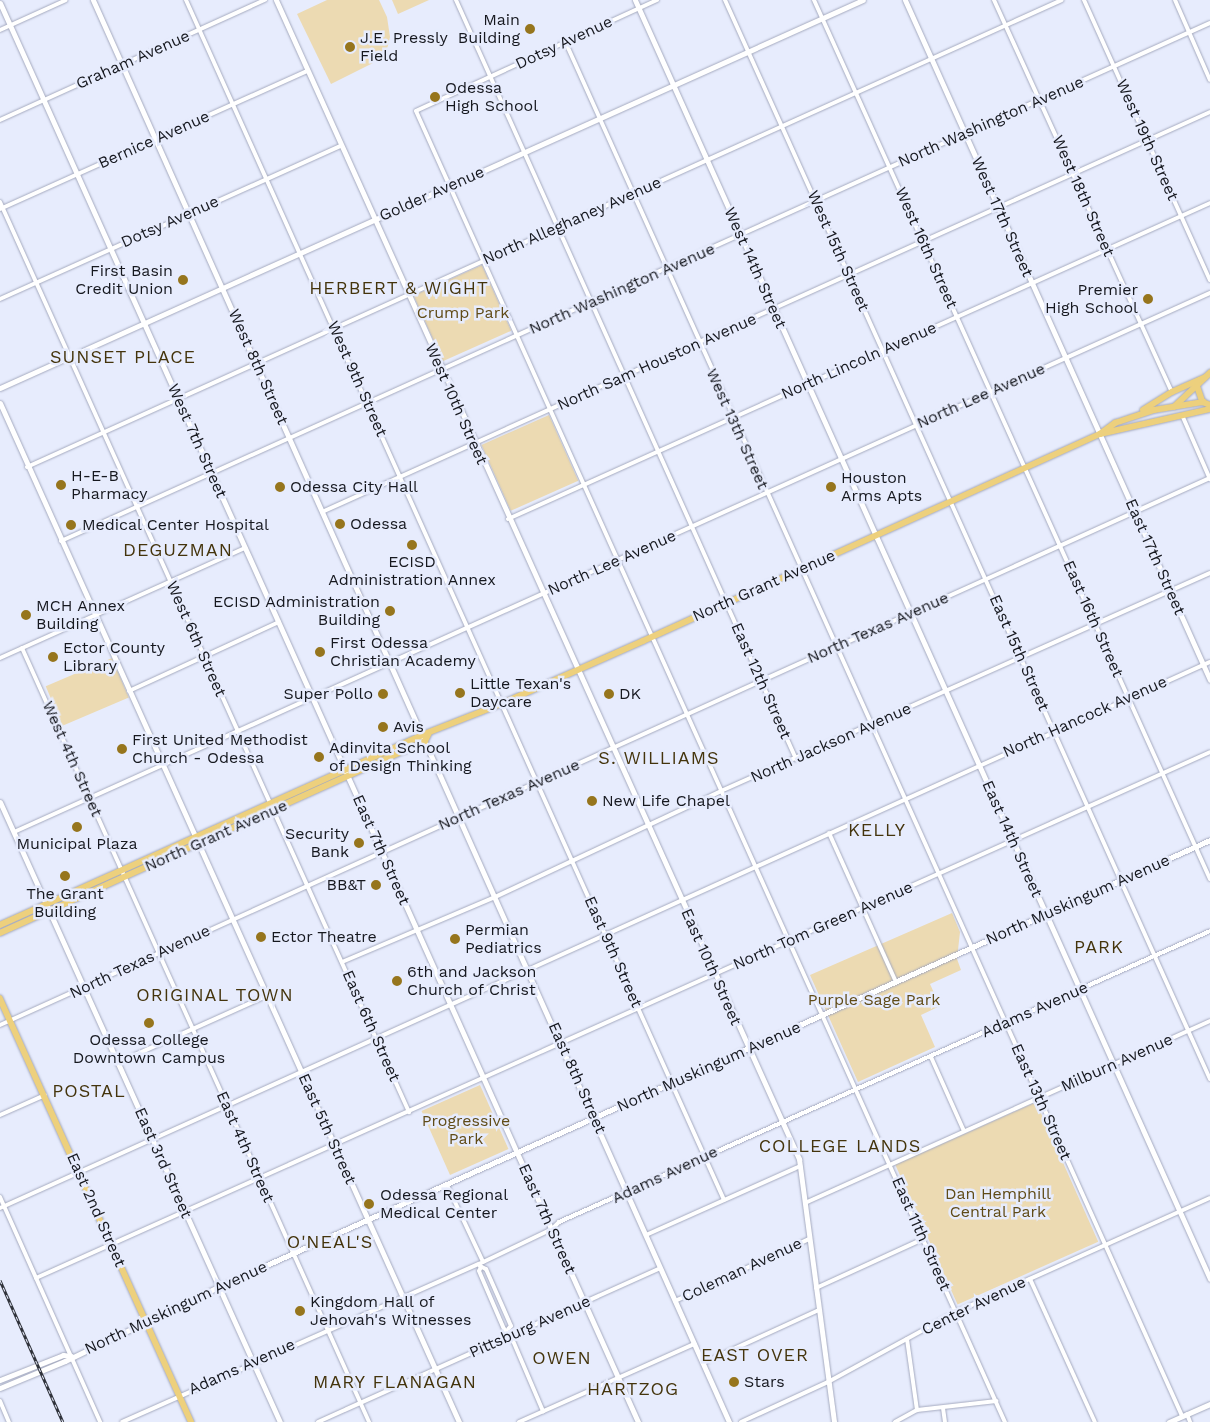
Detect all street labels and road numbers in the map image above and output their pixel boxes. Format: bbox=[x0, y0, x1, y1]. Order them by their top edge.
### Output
street label: Dotsy Avenue bbox=[512, 12, 616, 74]
street label: Graham Avenue bbox=[73, 26, 193, 94]
street label: North Washington Avenue bbox=[895, 72, 1087, 172]
street label: West 19th Street bbox=[1112, 76, 1182, 204]
street label: Bernice Avenue bbox=[95, 107, 213, 173]
street label: West 18th Street bbox=[1048, 132, 1118, 260]
street label: West 17th Street bbox=[967, 154, 1037, 280]
street label: Golder Avenue bbox=[376, 162, 488, 226]
street label: North Alleghaney Avenue bbox=[479, 172, 665, 270]
street label: West 16th Street bbox=[891, 184, 961, 312]
street label: West 15th Street bbox=[803, 188, 873, 314]
street label: Dotsy Avenue bbox=[118, 192, 222, 252]
street label: West 14th Street bbox=[720, 204, 790, 332]
street label: North Washington Avenue bbox=[526, 239, 718, 339]
street label: West 8th Street bbox=[224, 306, 292, 428]
street label: North Sam Houston Avenue bbox=[554, 309, 760, 415]
street label: West 9th Street bbox=[323, 318, 391, 440]
street label: North Lincoln Avenue bbox=[778, 318, 940, 404]
street label: West 10th Street bbox=[421, 340, 491, 468]
street label: North Lee Avenue bbox=[914, 359, 1048, 433]
street label: West 13th Street bbox=[702, 366, 772, 492]
street label: West 7th Street bbox=[163, 381, 231, 501]
street label: East 17th Street bbox=[1121, 496, 1189, 618]
street label: North Lee Avenue bbox=[545, 526, 679, 600]
street label: North Grant Avenue bbox=[689, 546, 839, 626]
street label: East 16th Street bbox=[1059, 558, 1127, 680]
street label: West 6th Street bbox=[162, 578, 230, 700]
street label: North Texas Avenue bbox=[804, 588, 952, 668]
street label: East 15th Street bbox=[985, 592, 1053, 714]
street label: East 12th Street bbox=[727, 620, 795, 742]
street label: North Hancock Avenue bbox=[1000, 672, 1170, 762]
street label: West 4th Street bbox=[38, 698, 106, 820]
street label: North Jackson Avenue bbox=[747, 699, 915, 787]
street label: North Texas Avenue bbox=[435, 755, 583, 835]
street label: East 14th Street bbox=[978, 777, 1046, 901]
street label: East 7th Street bbox=[348, 792, 414, 908]
street label: North Grant Avenue bbox=[141, 796, 291, 876]
street label: North Muskingum Avenue bbox=[983, 851, 1173, 949]
street label: North Tom Green Avenue bbox=[730, 877, 916, 975]
street label: East 9th Street bbox=[580, 893, 646, 1011]
street label: East 10th Street bbox=[677, 905, 745, 1029]
street label: North Texas Avenue bbox=[66, 921, 214, 1003]
street label: East 6th Street bbox=[338, 967, 404, 1085]
street label: Adams Avenue bbox=[978, 978, 1092, 1042]
street label: North Muskingum Avenue bbox=[614, 1018, 804, 1116]
street label: East 8th Street bbox=[544, 1019, 610, 1137]
street label: Milburn Avenue bbox=[1058, 1030, 1176, 1096]
street label: East 13th Street bbox=[1007, 1041, 1075, 1163]
street label: East 5th Street bbox=[294, 1071, 360, 1187]
street label: East 4th Street bbox=[212, 1088, 278, 1206]
street label: East 3rd Street bbox=[130, 1105, 196, 1221]
street label: Adams Avenue bbox=[609, 1142, 721, 1208]
street label: East 2nd Street bbox=[62, 1150, 130, 1270]
street label: East 7th Street bbox=[514, 1161, 580, 1277]
street label: East 11th Street bbox=[887, 1174, 955, 1294]
street label: Coleman Avenue bbox=[679, 1234, 805, 1306]
street label: North Muskingum Avenue bbox=[81, 1257, 271, 1359]
street label: Center Avenue bbox=[918, 1272, 1030, 1340]
street label: Pittsburg Avenue bbox=[466, 1292, 594, 1362]
street label: Adams Avenue bbox=[185, 1335, 299, 1399]

